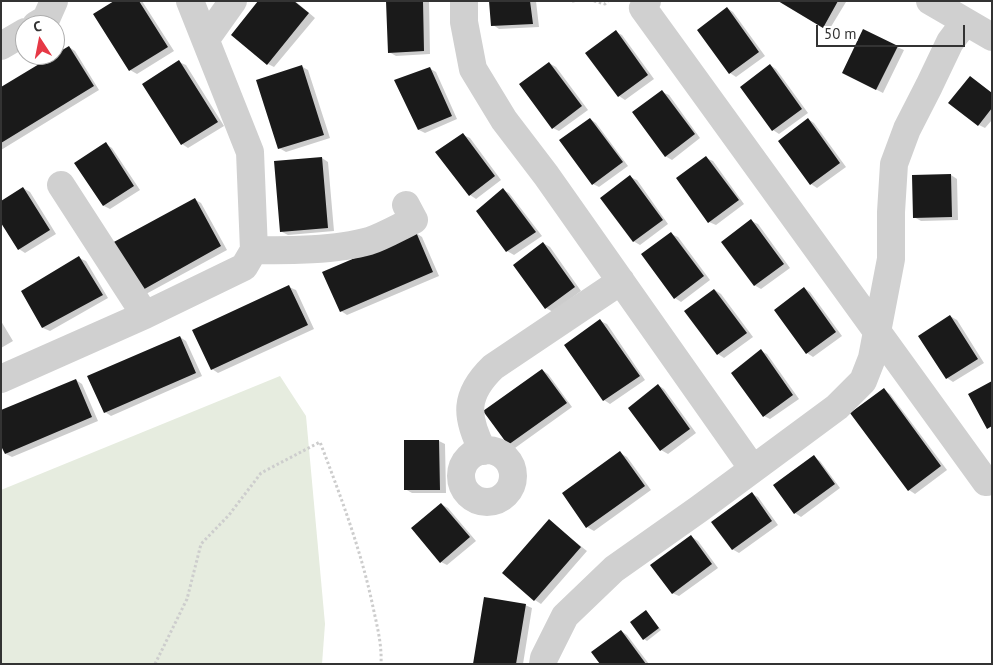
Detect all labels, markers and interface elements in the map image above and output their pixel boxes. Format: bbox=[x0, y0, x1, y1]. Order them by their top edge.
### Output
north arrow bbox=[15, 15, 65, 65]
scale bar bbox=[818, 15, 967, 47]
text: С bbox=[32, 17, 43, 36]
text: 50 m bbox=[824, 24, 857, 43]

